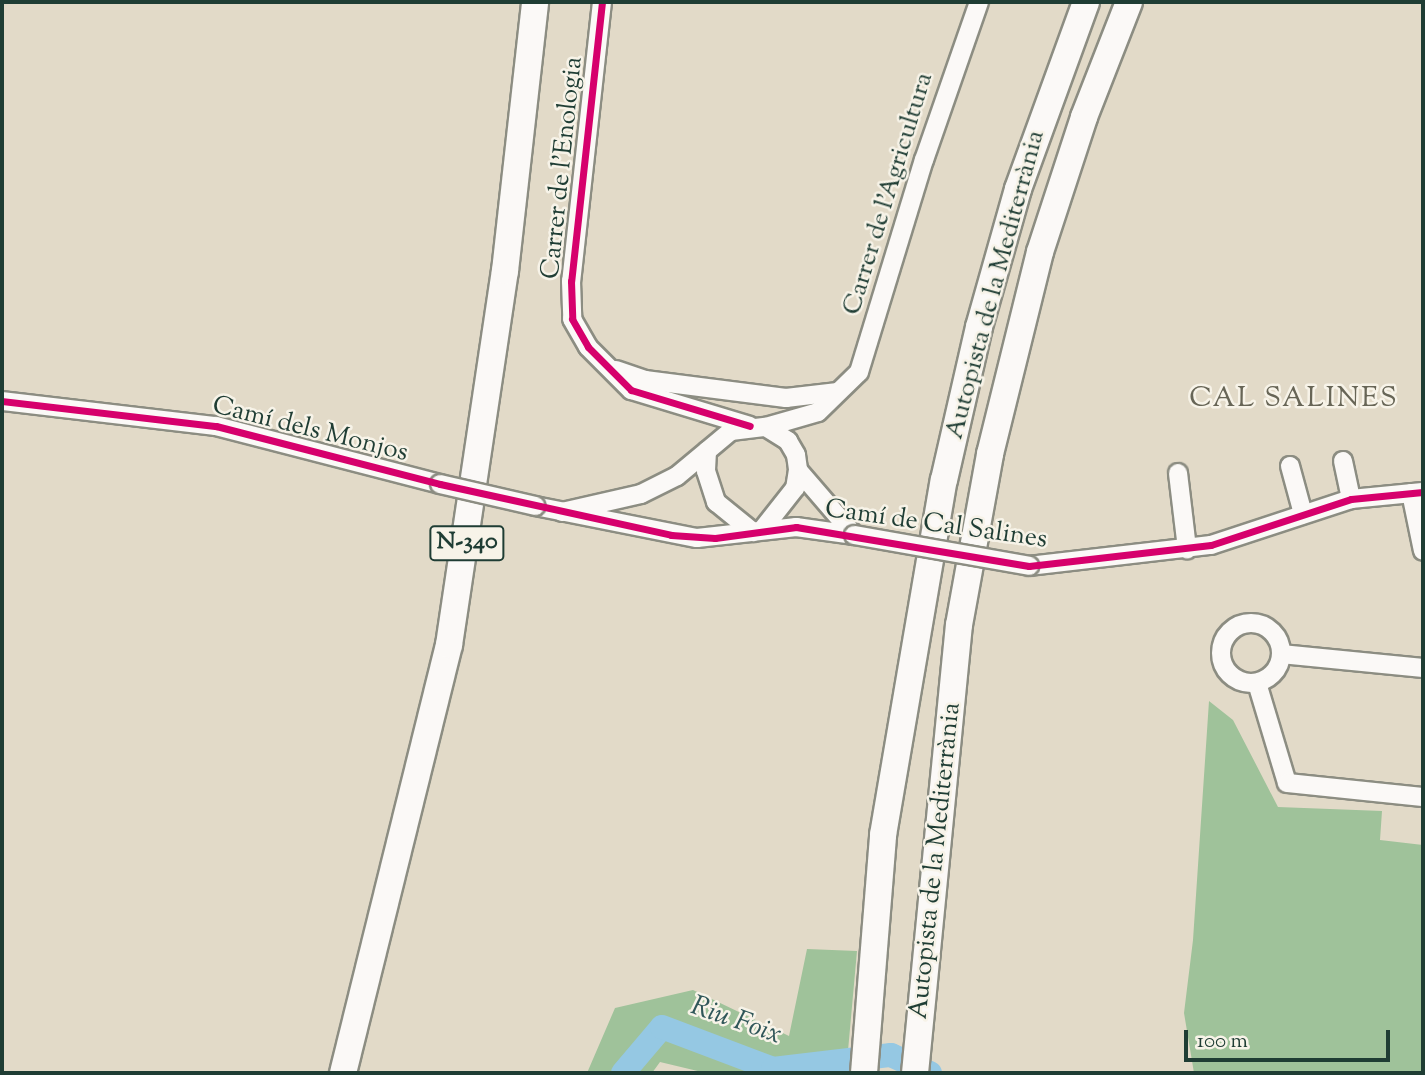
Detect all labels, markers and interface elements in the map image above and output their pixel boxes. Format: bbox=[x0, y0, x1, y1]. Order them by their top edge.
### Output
street label: Carrer de l'Enologia bbox=[536, 55, 590, 281]
street label: Carrer de l'Agricultura bbox=[837, 69, 941, 319]
street label: Autopista de la Mediterrània bbox=[940, 127, 1052, 443]
district label: CAL SALINES bbox=[1191, 382, 1397, 416]
street label: Camí dels Monjos bbox=[209, 391, 411, 469]
street label: Camí de Cal Salines bbox=[823, 494, 1049, 556]
road number: N-340 bbox=[428, 522, 505, 564]
street label: Autopista de la Mediterrània bbox=[904, 701, 968, 1021]
water label: Riu Foix bbox=[686, 990, 786, 1052]
scale bar bbox=[1187, 1016, 1394, 1060]
text: 100 m bbox=[1197, 1027, 1248, 1057]

